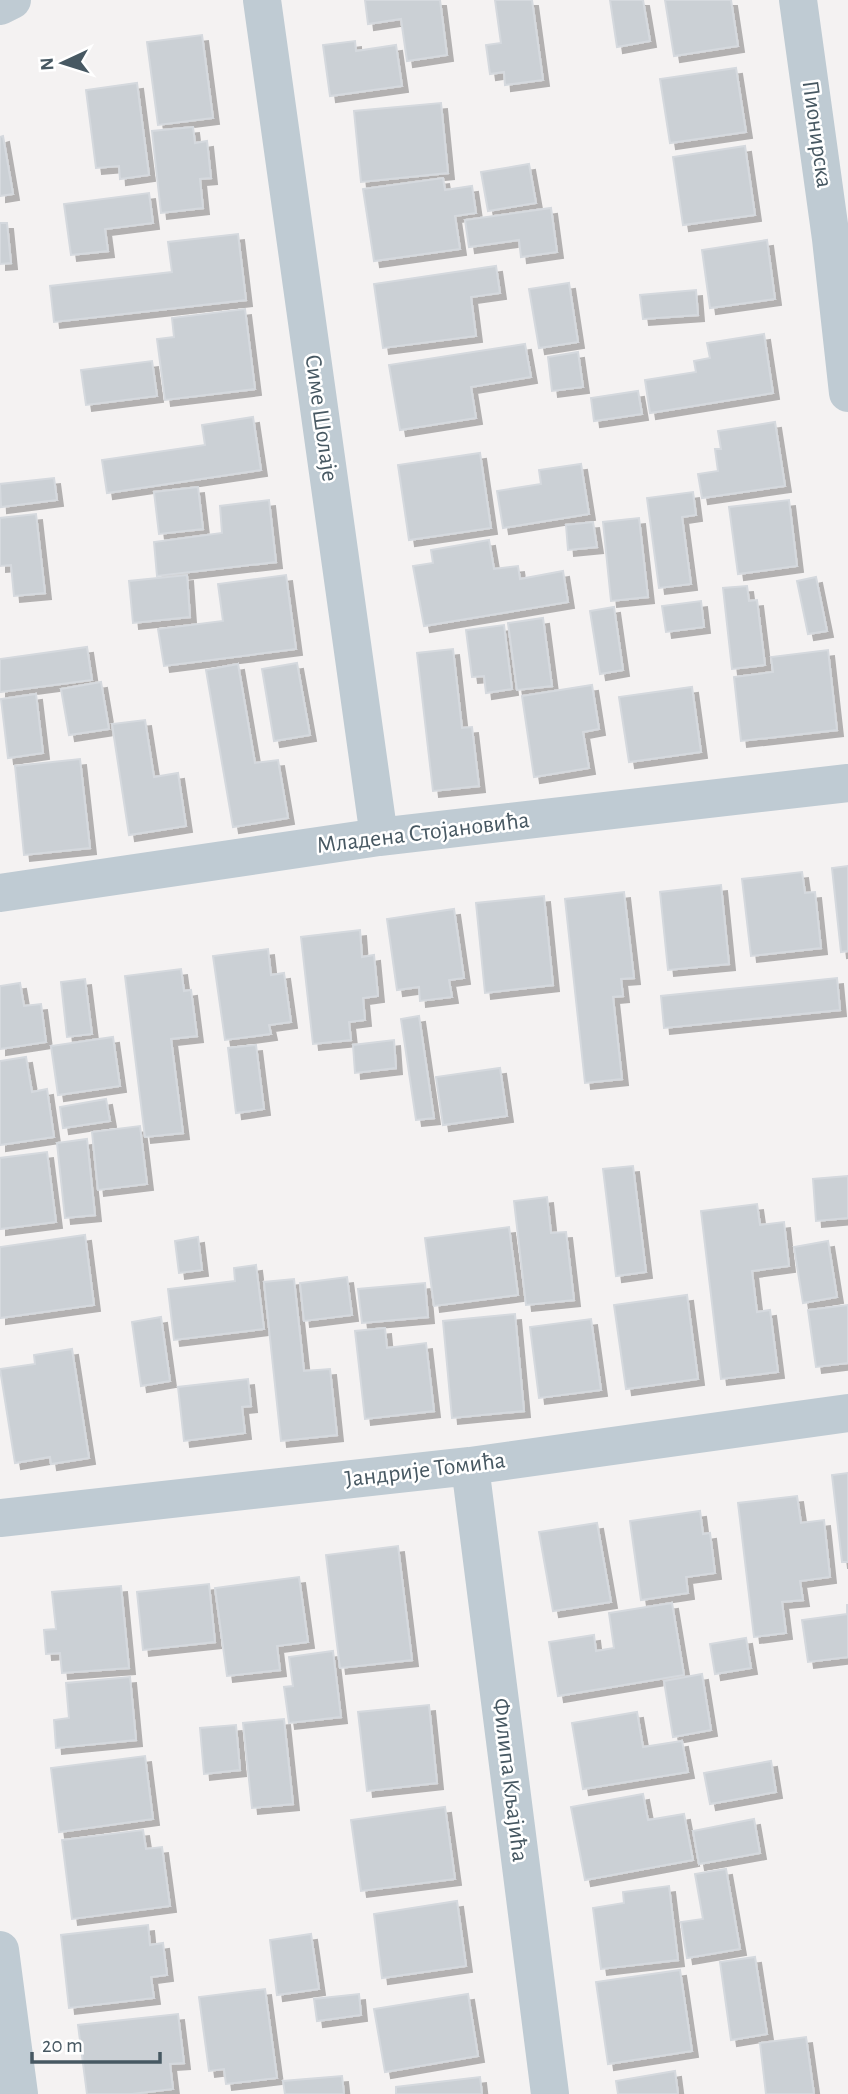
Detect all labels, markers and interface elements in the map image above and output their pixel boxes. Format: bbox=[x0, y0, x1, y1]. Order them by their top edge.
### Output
north arrow bbox=[28, 28, 98, 98]
text: N bbox=[38, 57, 57, 71]
street label: Пионирска bbox=[798, 79, 836, 189]
street label: Симе Шолаје bbox=[300, 353, 342, 483]
street label: Младена Стојановића bbox=[315, 808, 531, 858]
street label: Јандрије Томића bbox=[343, 1448, 507, 1492]
street label: Филипа Кљајића bbox=[488, 1697, 532, 1863]
scale bar bbox=[32, 2021, 159, 2064]
text: 20 m bbox=[42, 2035, 83, 2056]

